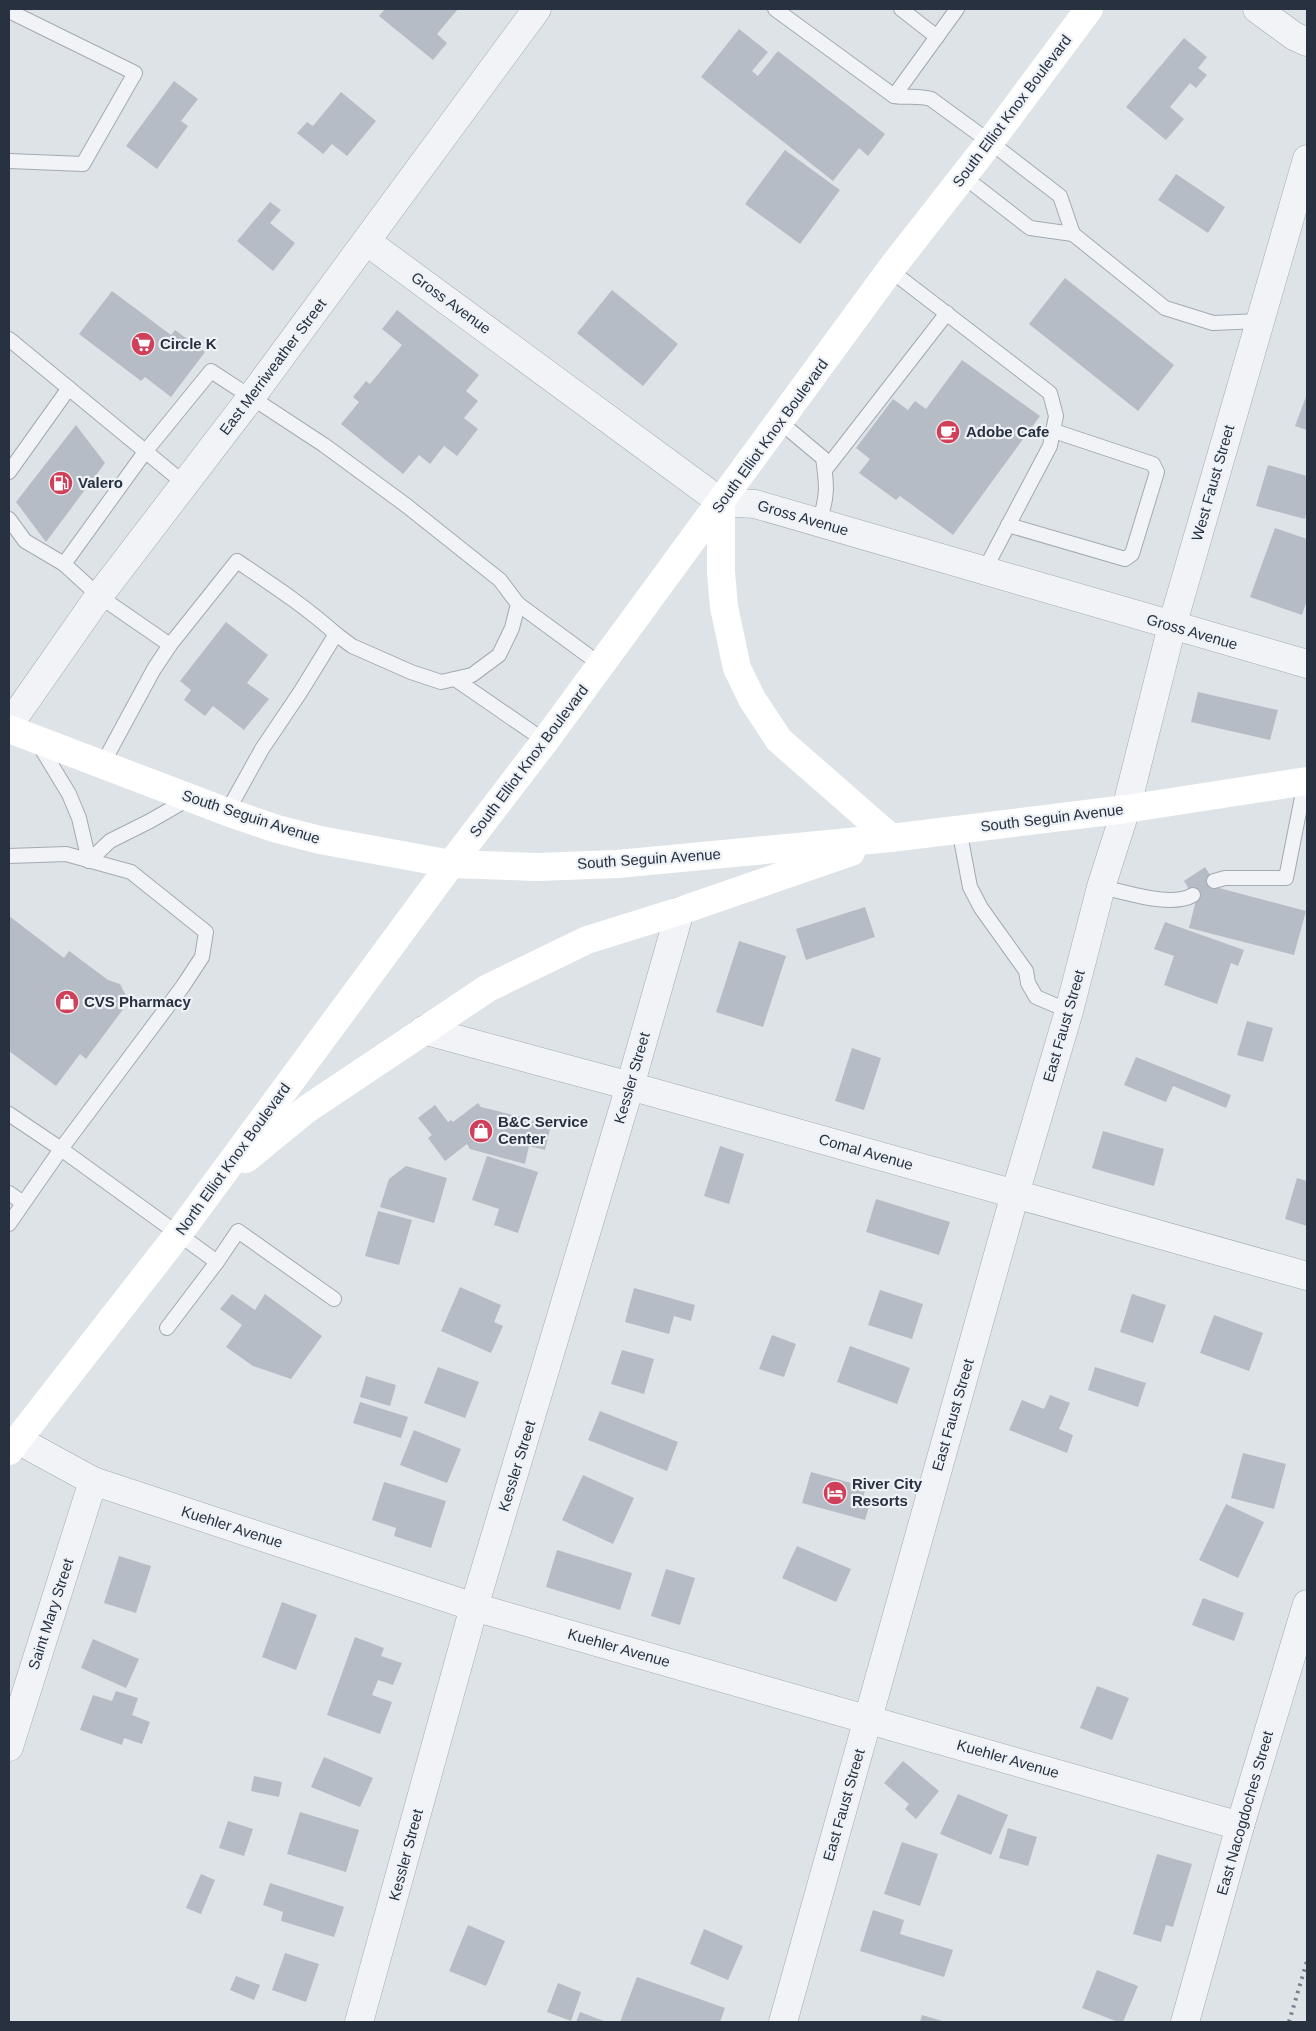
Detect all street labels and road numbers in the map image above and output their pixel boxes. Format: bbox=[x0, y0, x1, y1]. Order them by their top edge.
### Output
street label: South Elliot Knox Boulevard bbox=[949, 31, 1074, 190]
street label: Gross Avenue bbox=[408, 268, 494, 337]
street label: East Merriweather Street bbox=[216, 295, 330, 438]
street label: South Elliot Knox Boulevard bbox=[708, 355, 831, 516]
street label: West Faust Street bbox=[1188, 422, 1237, 543]
street label: Gross Avenue bbox=[756, 496, 851, 539]
street label: Gross Avenue bbox=[1145, 610, 1240, 653]
street label: South Elliot Knox Boulevard bbox=[466, 681, 591, 840]
street label: South Seguin Avenue bbox=[180, 786, 322, 847]
street label: South Seguin Avenue bbox=[979, 800, 1124, 835]
street label: South Seguin Avenue bbox=[577, 845, 721, 872]
street label: East Faust Street bbox=[1039, 967, 1088, 1084]
street label: Kessler Street bbox=[610, 1029, 653, 1125]
street label: North Elliot Knox Boulevard bbox=[172, 1080, 293, 1238]
street label: Comal Avenue bbox=[817, 1130, 915, 1173]
street label: East Faust Street bbox=[928, 1356, 977, 1473]
street label: Kessler Street bbox=[495, 1418, 539, 1513]
street label: Kuehler Avenue bbox=[179, 1502, 285, 1551]
street label: Saint Mary Street bbox=[25, 1555, 77, 1672]
street label: Kuehler Avenue bbox=[566, 1625, 672, 1670]
street label: East Nacogdoches Street bbox=[1213, 1728, 1276, 1897]
street label: Kuehler Avenue bbox=[955, 1736, 1061, 1781]
street label: East Faust Street bbox=[819, 1746, 868, 1863]
street label: Kessler Street bbox=[385, 1806, 426, 1903]

